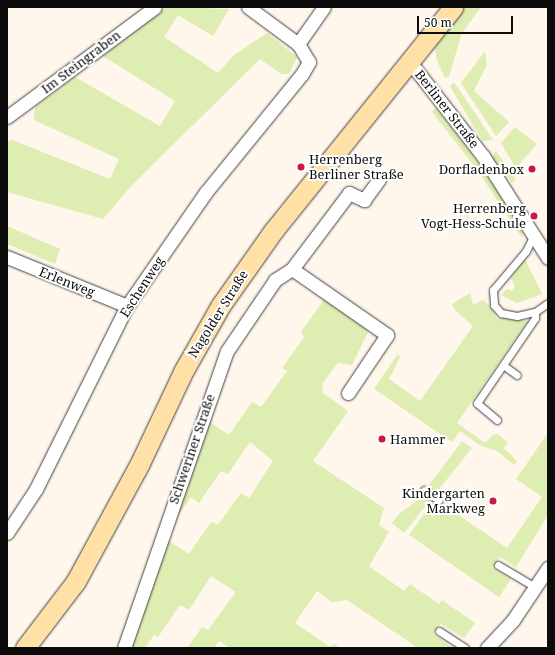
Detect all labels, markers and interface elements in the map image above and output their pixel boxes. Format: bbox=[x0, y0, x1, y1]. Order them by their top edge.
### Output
scale bar bbox=[419, 8, 515, 34]
text: 50 m bbox=[424, 14, 452, 31]
street label: Im Steingraben bbox=[38, 27, 124, 97]
street label: Berliner Straße bbox=[412, 67, 482, 151]
place label: Herrenberg Berliner Straße bbox=[309, 152, 404, 183]
place label: Dorfladenbox bbox=[439, 161, 524, 177]
marker: Herrenberg Berliner Straße bbox=[296, 162, 306, 172]
marker: Dorfladenbox bbox=[527, 164, 537, 174]
place label: Herrenberg Vogt-Hess-Schule bbox=[421, 201, 526, 232]
marker: Herrenberg Vogt-Hess-Schule bbox=[529, 211, 539, 221]
street label: Eschenweg bbox=[117, 254, 167, 320]
street label: Erlenweg bbox=[37, 264, 97, 300]
street label: Nagolder Straße bbox=[185, 267, 251, 361]
street label: Schweriner Straße bbox=[166, 392, 218, 506]
place label: Hammer bbox=[390, 431, 445, 447]
marker: Hammer bbox=[377, 434, 387, 444]
place label: Kindergarten Markweg bbox=[402, 486, 485, 517]
marker: Kindergarten Markweg bbox=[488, 496, 498, 506]

